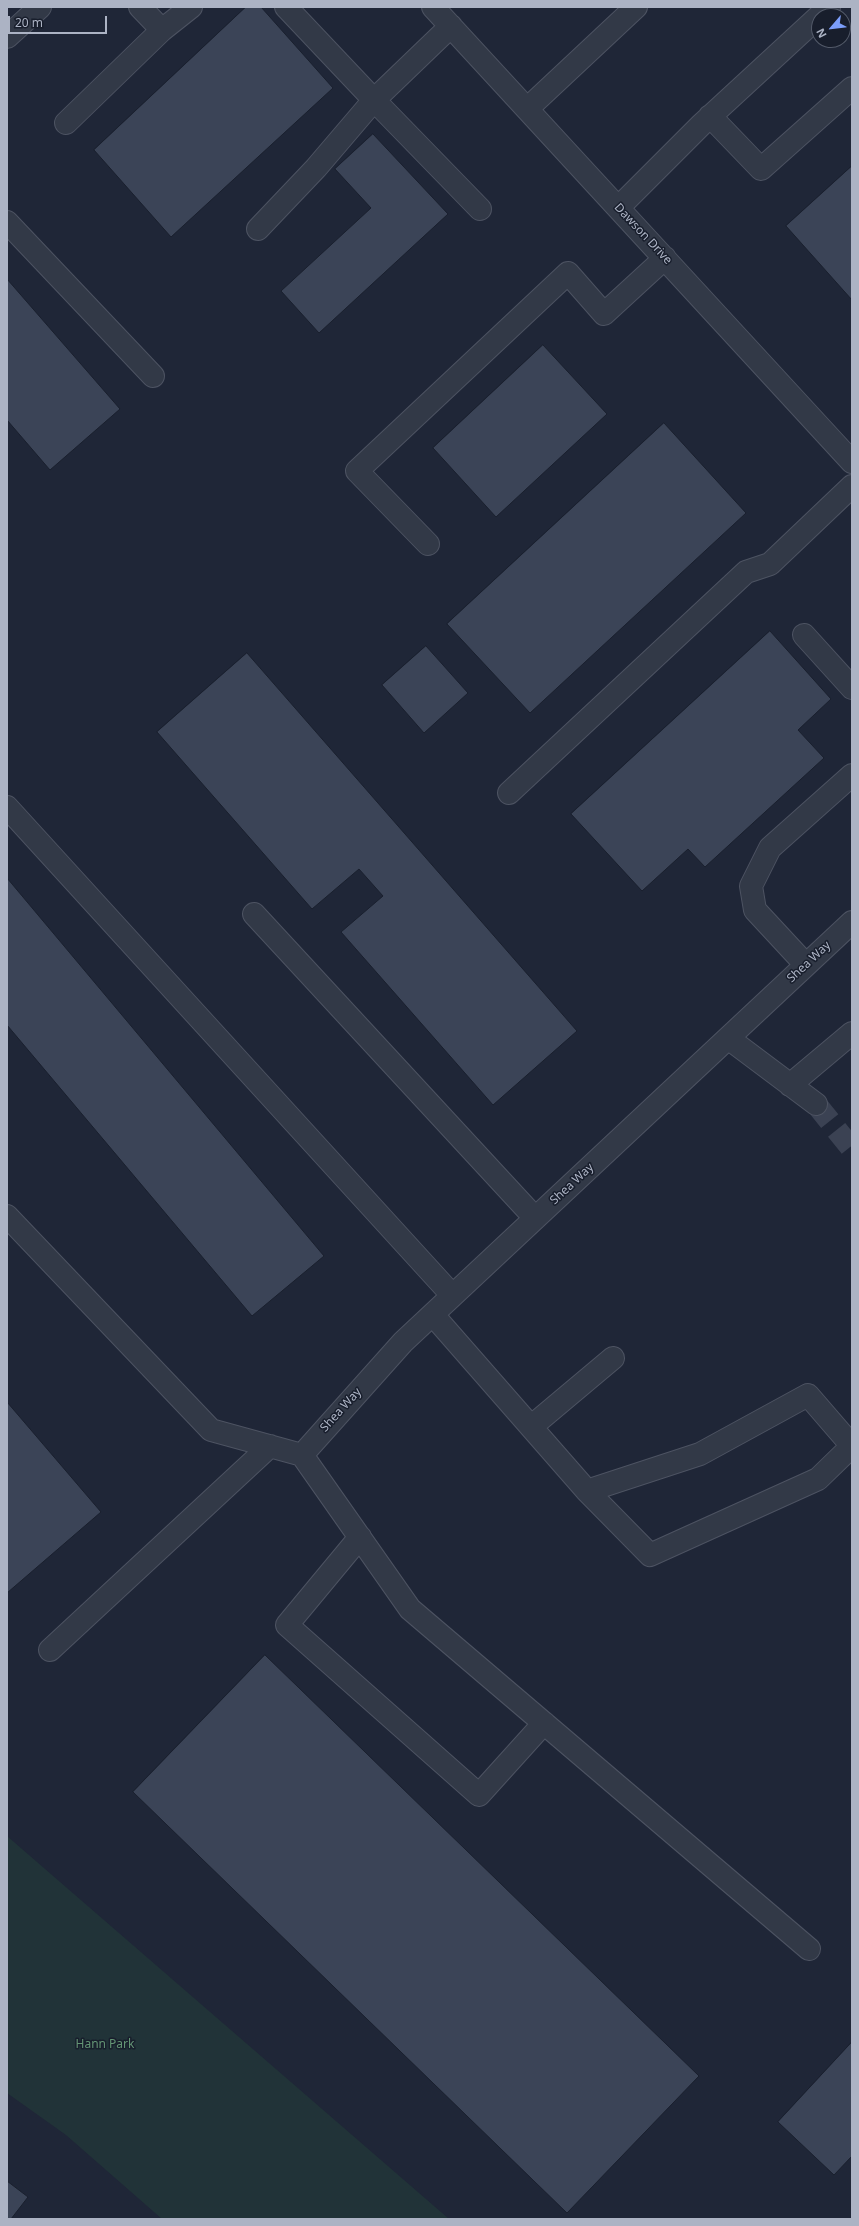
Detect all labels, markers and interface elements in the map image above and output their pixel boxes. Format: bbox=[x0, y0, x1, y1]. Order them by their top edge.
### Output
scale bar bbox=[10, 8, 109, 34]
north arrow bbox=[811, 8, 851, 48]
text: 20 m bbox=[15, 14, 43, 31]
text: N bbox=[812, 26, 830, 41]
street label: Dawson Drive bbox=[611, 201, 675, 267]
street label: Shea Way bbox=[784, 938, 834, 986]
street label: Shea Way bbox=[547, 1160, 597, 1208]
street label: Shea Way bbox=[317, 1385, 365, 1435]
park label: Hann Park bbox=[76, 2038, 134, 2052]

